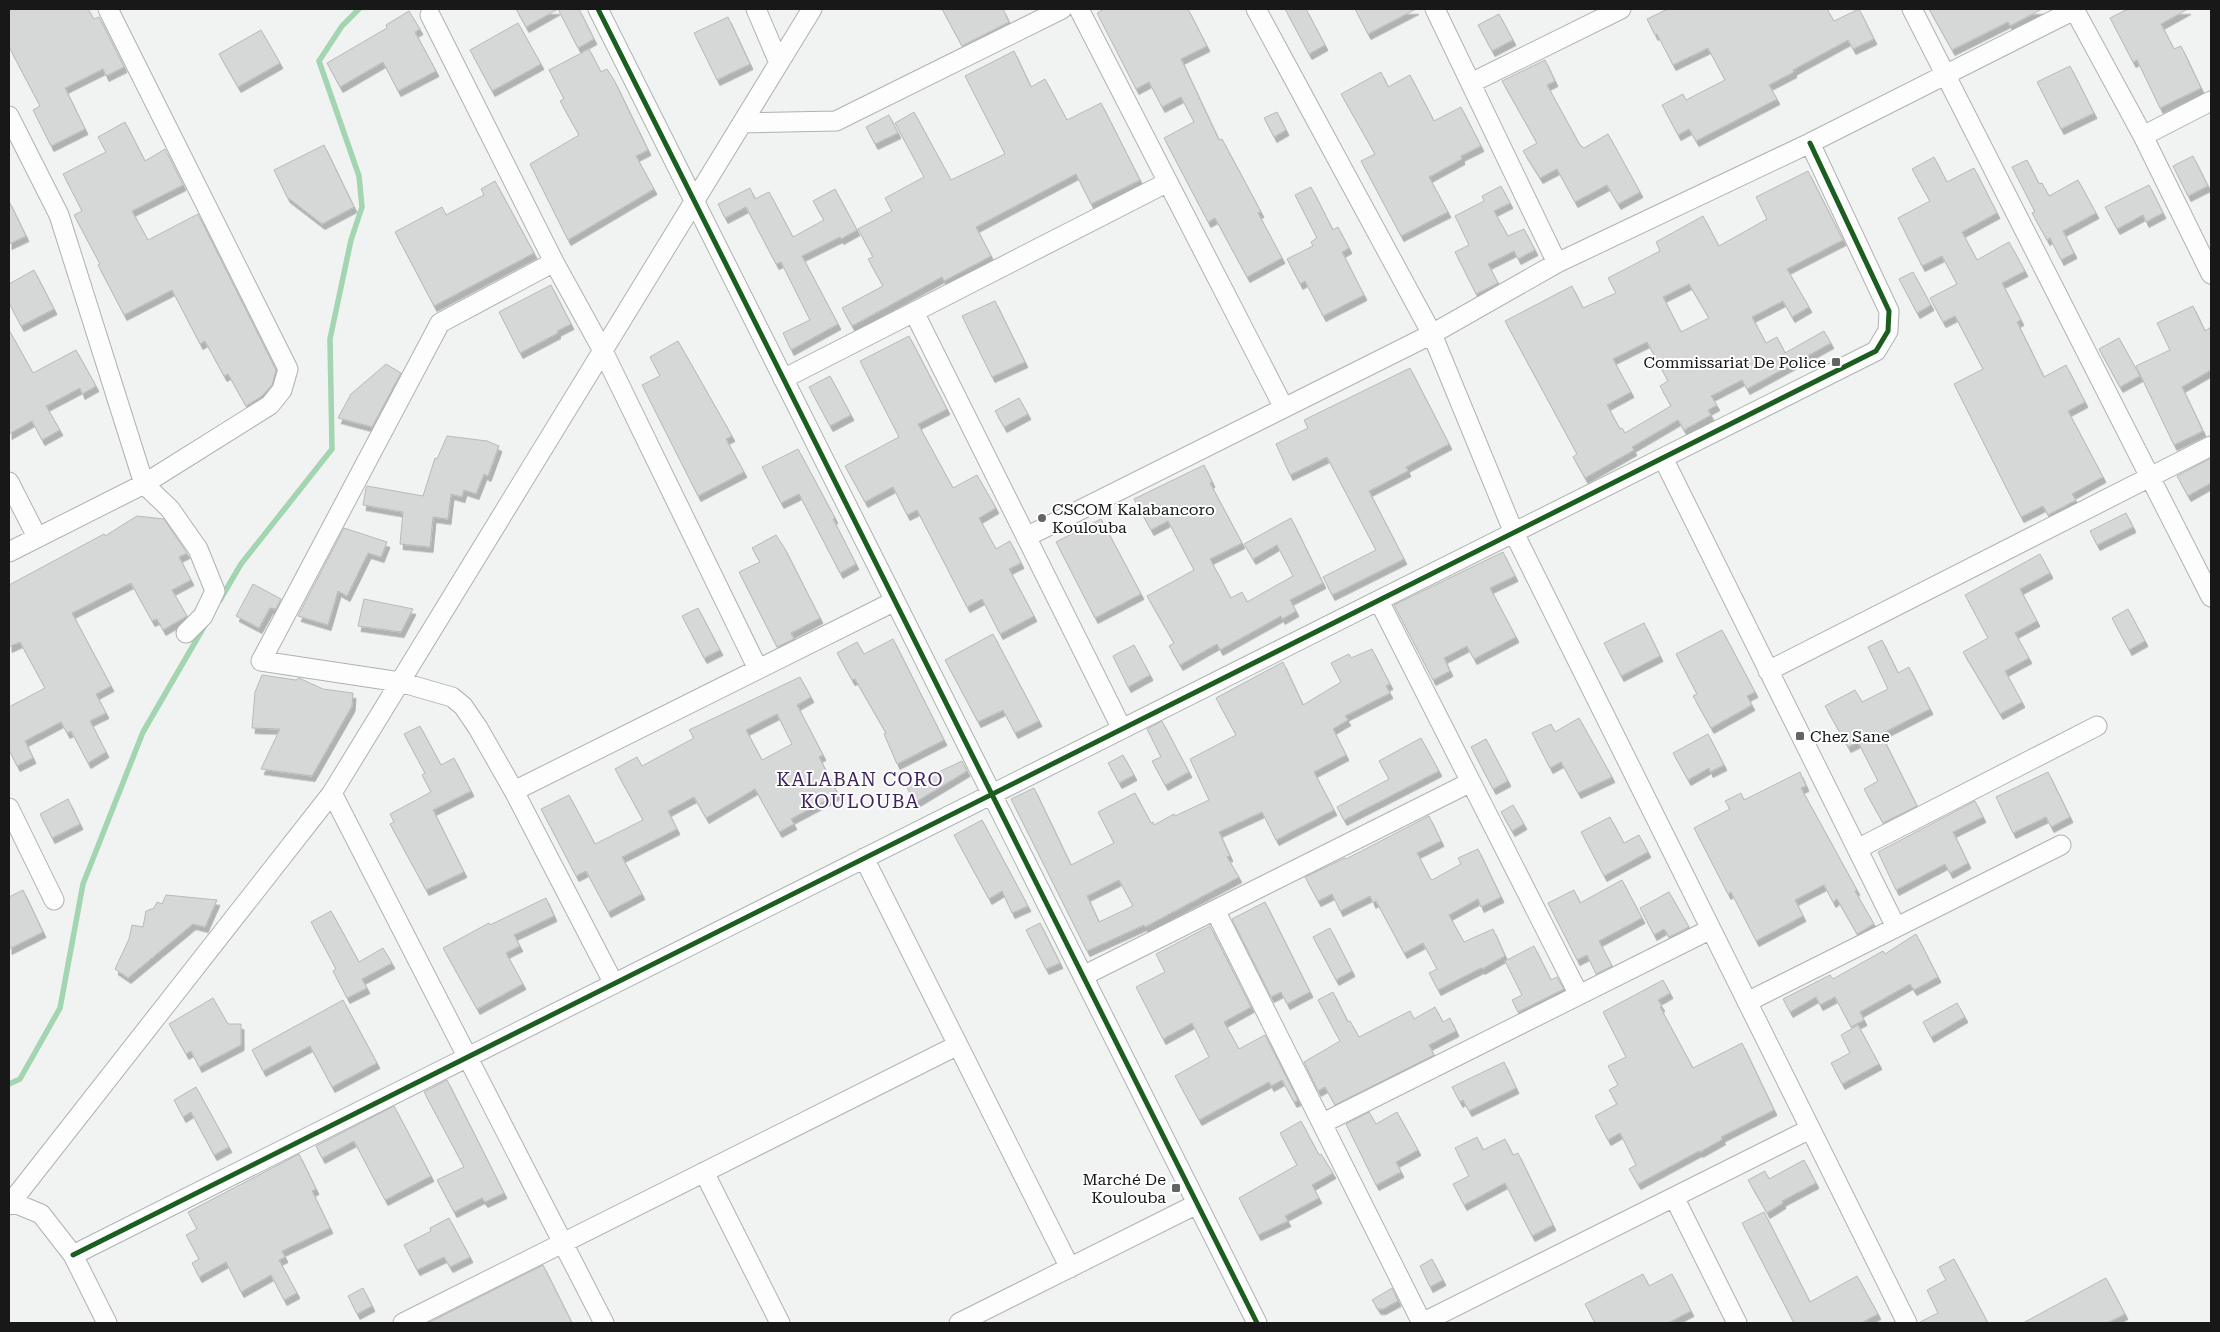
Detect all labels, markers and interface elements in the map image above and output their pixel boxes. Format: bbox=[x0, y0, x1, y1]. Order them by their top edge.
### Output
place label: Commissariat De Police bbox=[1644, 353, 1826, 372]
marker: Commissariat De Police bbox=[1830, 356, 1842, 368]
place label: CSCOM Kalabancoro Koulouba bbox=[1052, 500, 1215, 537]
marker: CSCOM Kalabancoro Koulouba bbox=[1036, 512, 1048, 524]
place label: Chez Sane bbox=[1810, 727, 1890, 746]
marker: Chez Sane bbox=[1794, 730, 1806, 742]
district label: KALABAN CORO KOULOUBA bbox=[776, 768, 944, 813]
place label: Marché De Koulouba bbox=[1082, 1170, 1166, 1207]
marker: Marché De Koulouba bbox=[1170, 1182, 1182, 1194]

